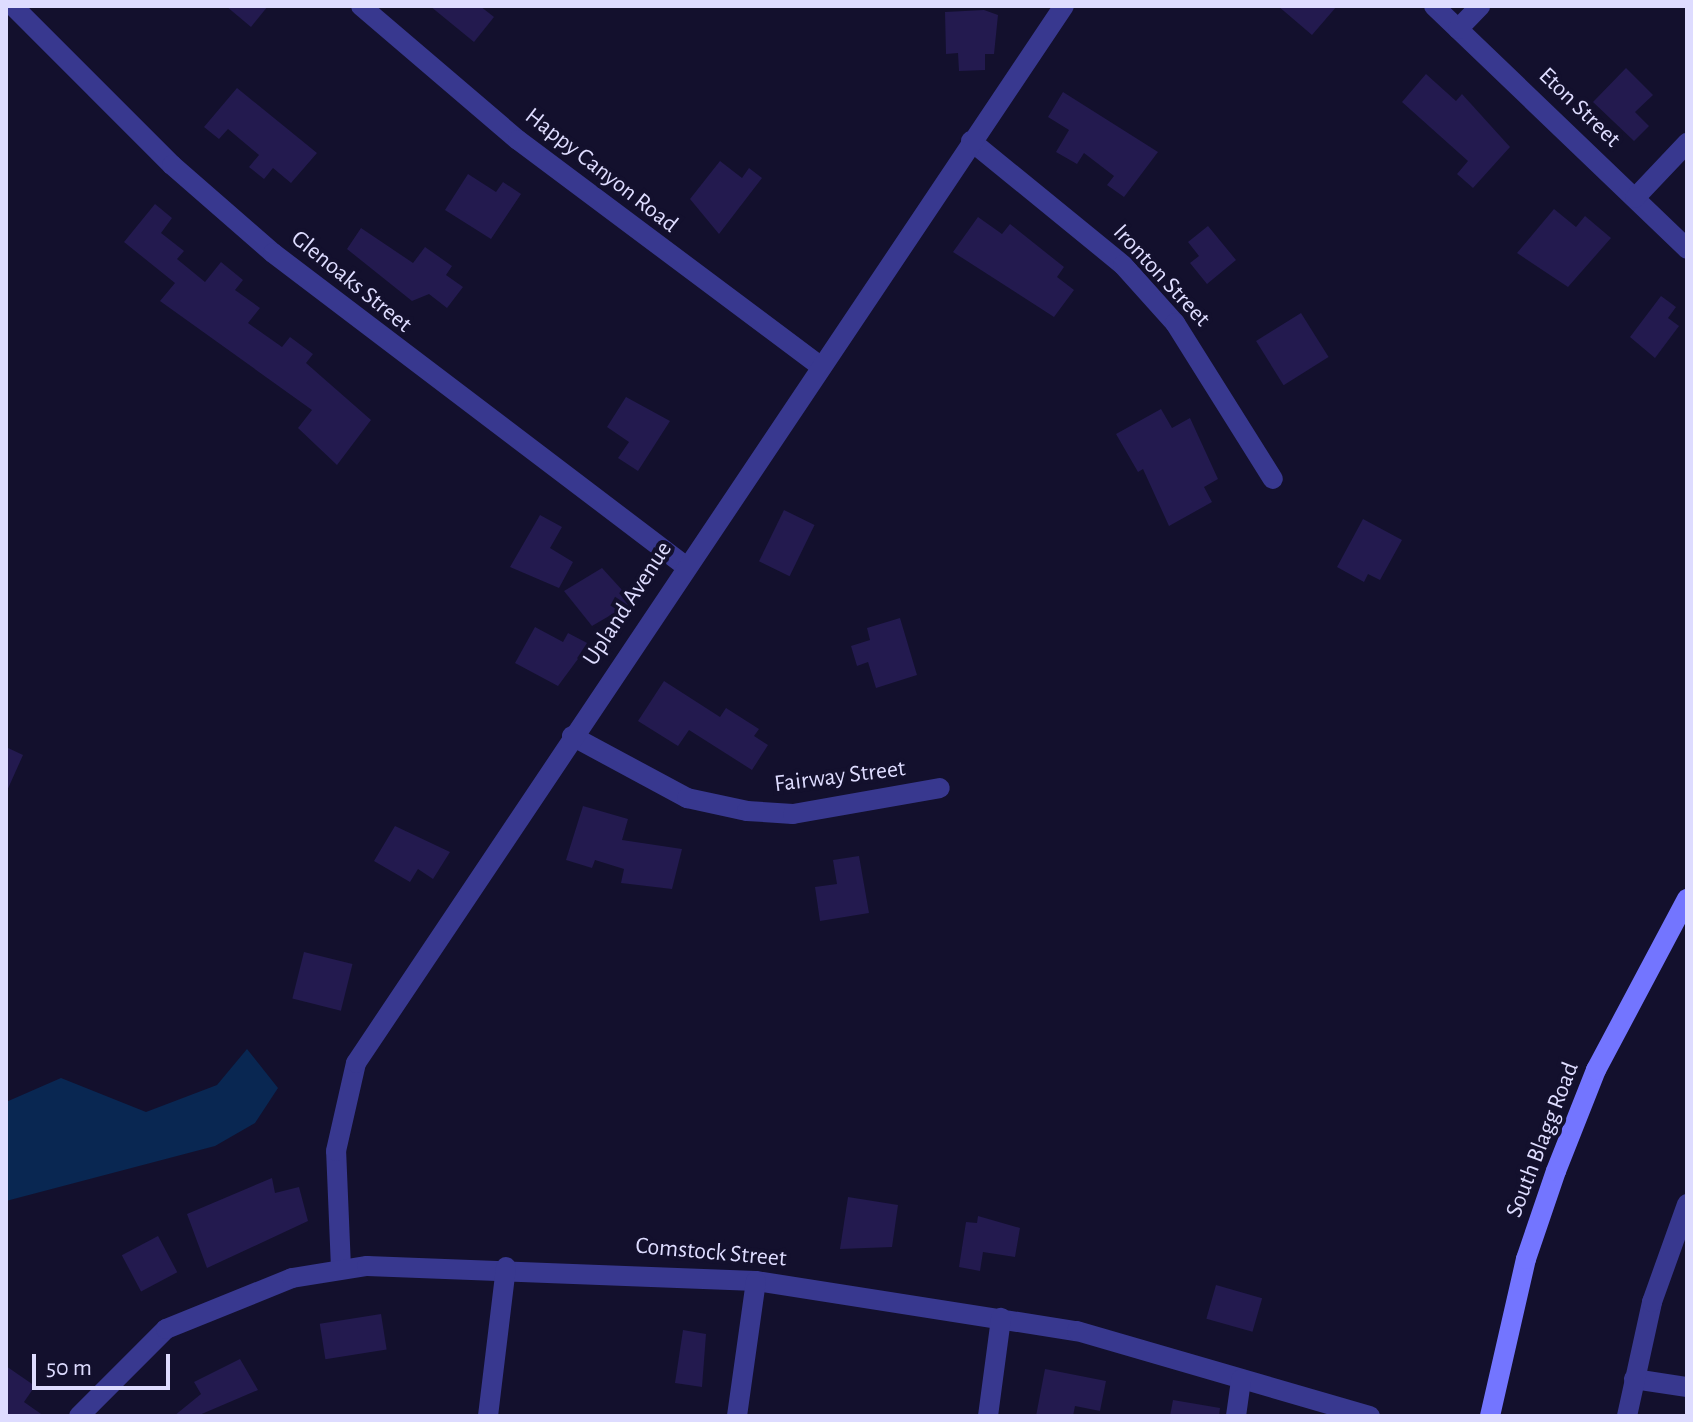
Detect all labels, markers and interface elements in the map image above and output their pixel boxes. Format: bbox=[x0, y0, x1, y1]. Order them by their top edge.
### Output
street label: Eton Street bbox=[1532, 62, 1626, 154]
street label: Happy Canyon Road bbox=[519, 102, 683, 240]
street label: Ironton Street bbox=[1106, 219, 1216, 333]
street label: Glenoaks Street bbox=[285, 225, 417, 339]
street label: Upland Avenue bbox=[577, 536, 679, 672]
street label: Fairway Street bbox=[773, 755, 907, 799]
street label: South Blagg Road bbox=[1500, 1058, 1586, 1222]
street label: Comstock Street bbox=[634, 1232, 788, 1274]
scale bar bbox=[36, 1338, 174, 1388]
text: 50 m bbox=[46, 1356, 92, 1380]

